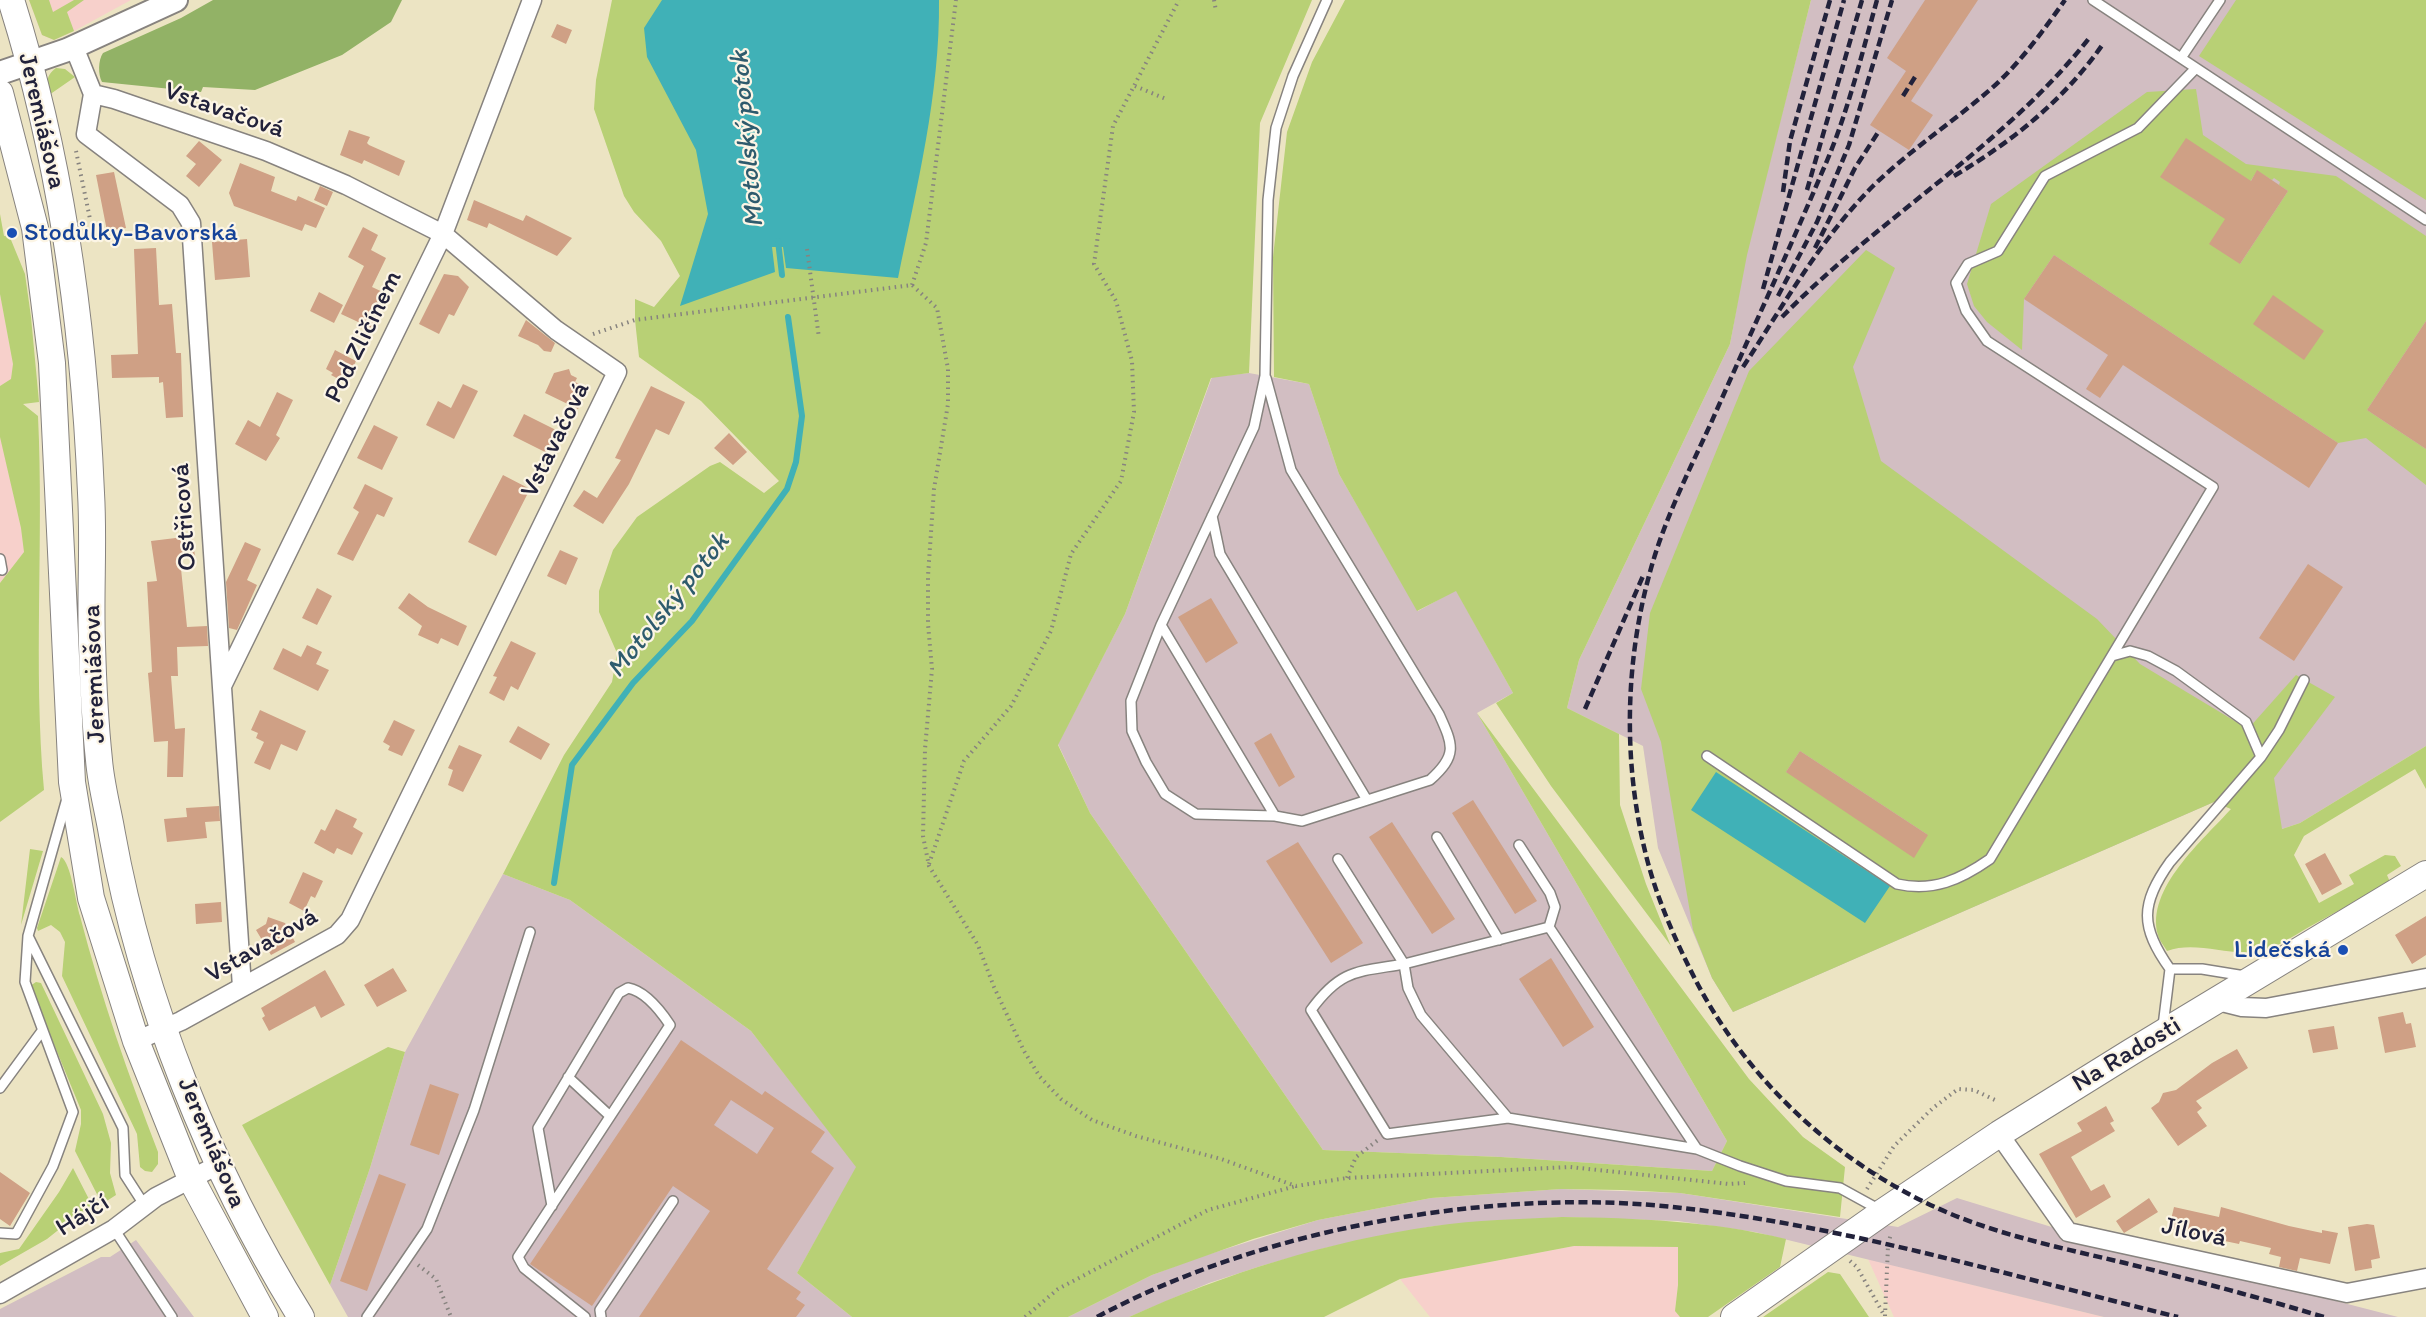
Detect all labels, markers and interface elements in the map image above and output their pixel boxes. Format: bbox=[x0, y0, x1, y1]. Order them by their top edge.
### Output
water label: Motolský potok bbox=[724, 49, 772, 229]
street label: Jeremiášova bbox=[10, 50, 72, 192]
street label: Vstavačová bbox=[160, 76, 288, 146]
place label: Stodůlky-Bavorská bbox=[24, 217, 238, 249]
marker: Stodůlky-Bavorská bbox=[5, 226, 19, 240]
street label: Pod Zličínem bbox=[319, 266, 409, 408]
street label: Vstavačová bbox=[515, 377, 597, 503]
street label: Ostřicová bbox=[166, 462, 204, 572]
water label: Motolský potok bbox=[601, 527, 737, 685]
street label: Jeremiášova bbox=[77, 604, 113, 744]
street label: Vstavačová bbox=[200, 901, 324, 991]
place label: Lidečská bbox=[2234, 934, 2331, 966]
marker: Lidečská bbox=[2336, 943, 2350, 957]
street label: Na Radosti bbox=[2067, 1010, 2187, 1100]
street label: Jeremiášova bbox=[170, 1073, 252, 1213]
street label: Hájčí bbox=[51, 1188, 115, 1244]
street label: Jílová bbox=[2159, 1211, 2229, 1255]

